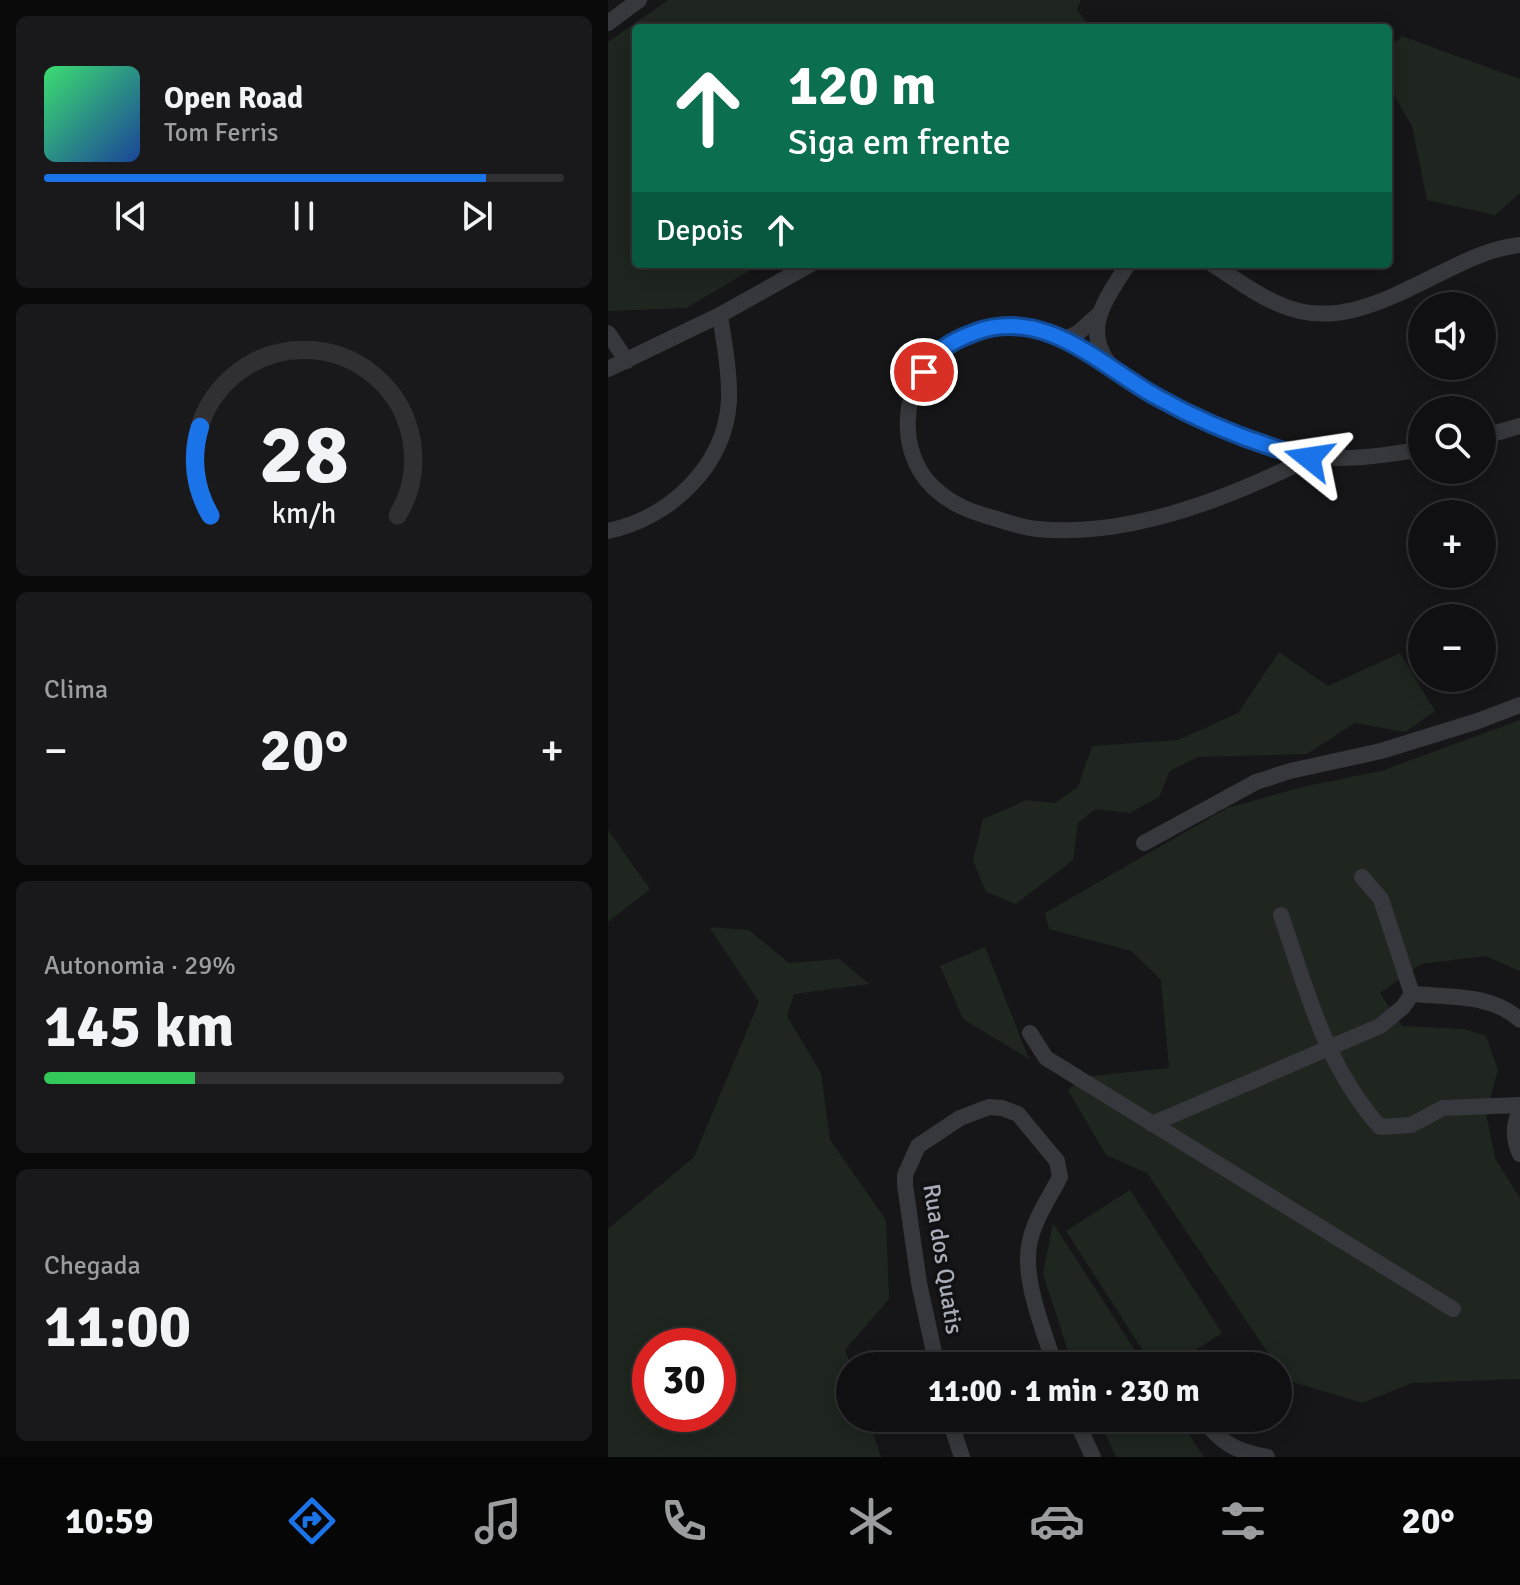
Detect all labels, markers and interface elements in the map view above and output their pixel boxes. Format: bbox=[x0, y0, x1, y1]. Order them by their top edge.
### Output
text: 120 m bbox=[788, 51, 936, 120]
icon: ahead bbox=[656, 56, 760, 160]
text: Open Road bbox=[164, 80, 303, 117]
text: Tom Ferris bbox=[164, 117, 278, 149]
text: Siga em frente bbox=[788, 120, 1011, 165]
icon: previous bbox=[109, 194, 153, 238]
icon: pause bbox=[282, 194, 326, 238]
icon: next bbox=[455, 194, 499, 238]
icon: ahead bbox=[759, 208, 803, 252]
text: Depois bbox=[656, 212, 743, 249]
map controls bbox=[1408, 292, 1496, 692]
button: sound bbox=[1408, 292, 1496, 380]
pin bbox=[890, 338, 958, 406]
icon: arrive bbox=[902, 350, 946, 394]
button: search bbox=[1408, 396, 1496, 484]
text: 28 bbox=[259, 404, 349, 506]
position arrow bbox=[1267, 416, 1351, 500]
text: km/h bbox=[272, 496, 336, 531]
button: + bbox=[1408, 500, 1496, 588]
button: − bbox=[1408, 604, 1496, 692]
text: Clima bbox=[44, 674, 108, 706]
text: 20° bbox=[260, 714, 348, 788]
text: − bbox=[44, 724, 68, 778]
text: + bbox=[540, 724, 564, 778]
text: Autonomia · 29% bbox=[44, 950, 236, 982]
text: 145 km bbox=[44, 990, 234, 1064]
street label: Rua dos Quatis bbox=[916, 1182, 970, 1336]
text: Chegada bbox=[44, 1250, 141, 1282]
text: 11:00 bbox=[44, 1290, 191, 1364]
speed limit sign: 30 bbox=[632, 1328, 736, 1432]
text: 11:00 · 1 min · 230 m bbox=[928, 1373, 1200, 1410]
icon: directions bbox=[284, 1493, 340, 1549]
icon: music bbox=[470, 1493, 526, 1549]
icon: phone bbox=[656, 1493, 712, 1549]
icon: climate bbox=[843, 1493, 899, 1549]
icon: car bbox=[1029, 1493, 1085, 1549]
icon: filters bbox=[1215, 1493, 1271, 1549]
text: 10:59 bbox=[65, 1499, 154, 1544]
text: 20° bbox=[1401, 1499, 1455, 1544]

